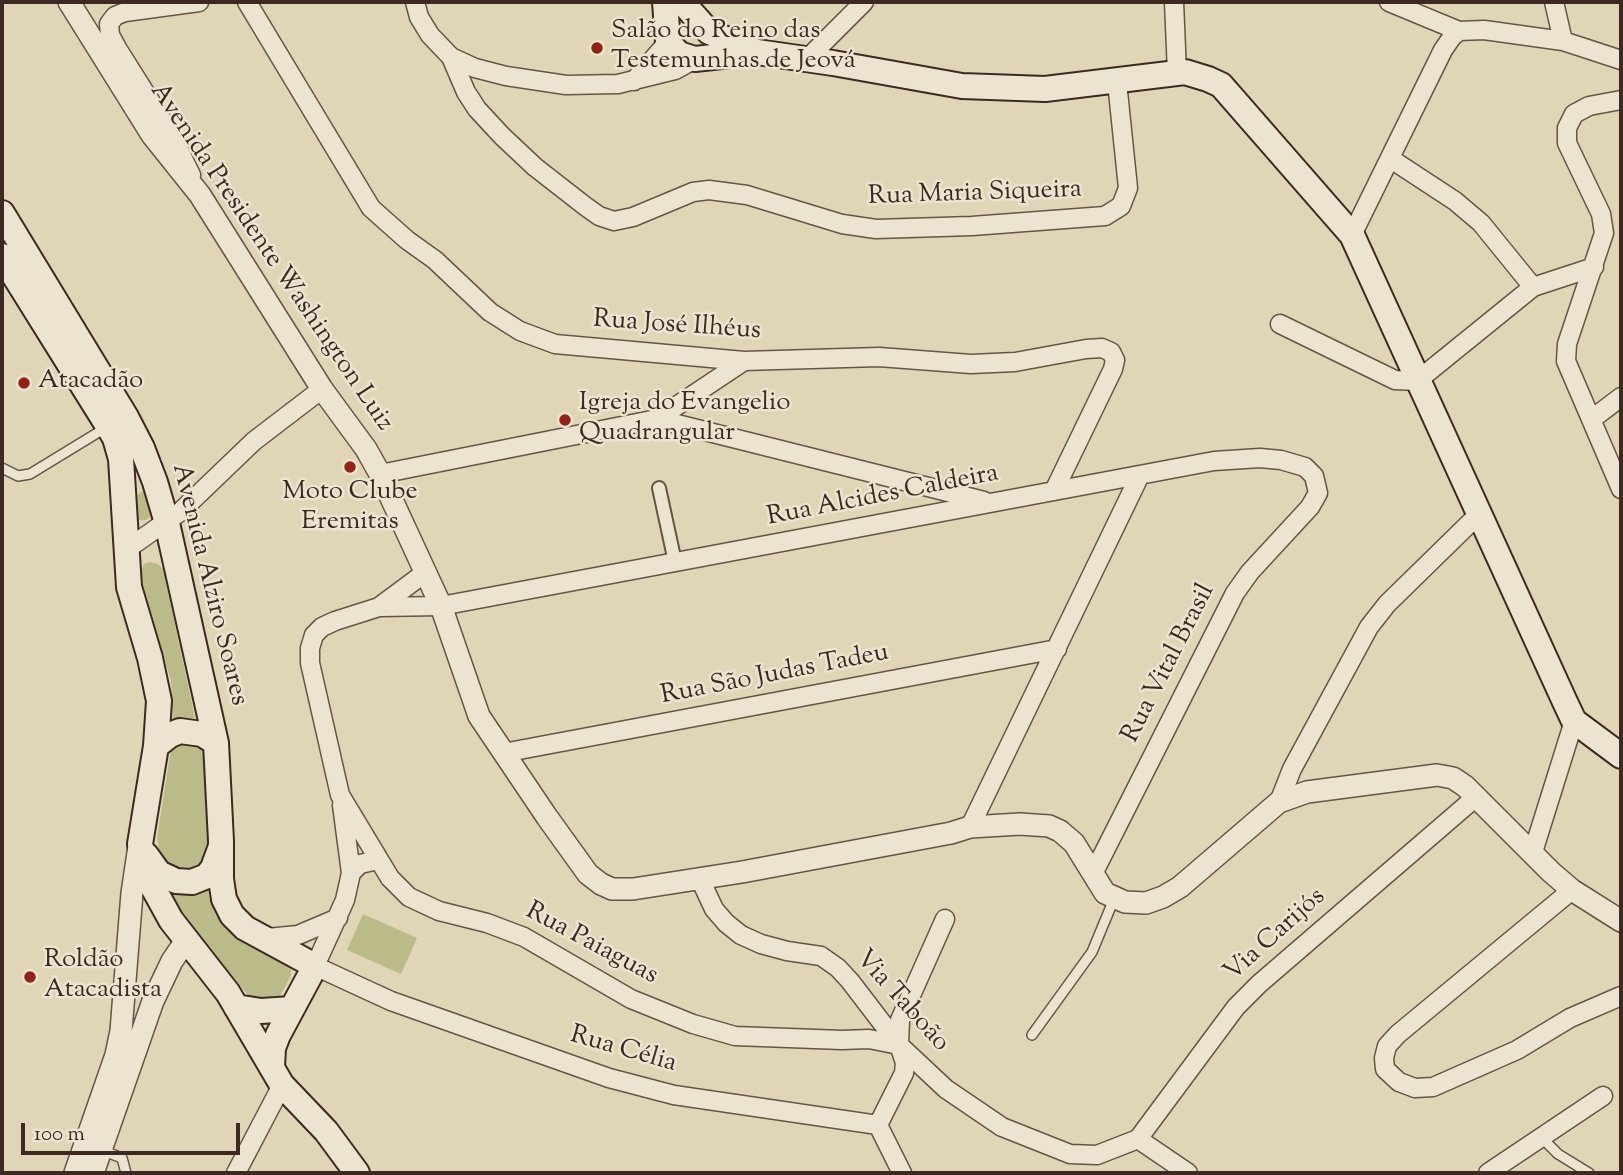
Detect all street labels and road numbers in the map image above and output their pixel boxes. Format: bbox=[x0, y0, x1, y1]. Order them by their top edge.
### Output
street label: Avenida Presidente Washington Luiz bbox=[142, 78, 398, 438]
street label: Rua Maria Siqueira bbox=[868, 176, 1082, 214]
street label: Rua José Ilhéus bbox=[592, 306, 762, 348]
street label: Rua Alcides Caldeira bbox=[765, 459, 1001, 535]
street label: Avenida Alziro Soares bbox=[163, 461, 253, 709]
street label: Rua Vital Brasil bbox=[1117, 580, 1223, 748]
street label: Rua São Judas Tadeu bbox=[658, 639, 892, 713]
street label: Via Carijós bbox=[1219, 882, 1333, 990]
street label: Rua Paiaguas bbox=[519, 897, 663, 993]
street label: Via Taboão bbox=[847, 945, 955, 1059]
street label: Rua Célia bbox=[566, 1021, 680, 1081]

